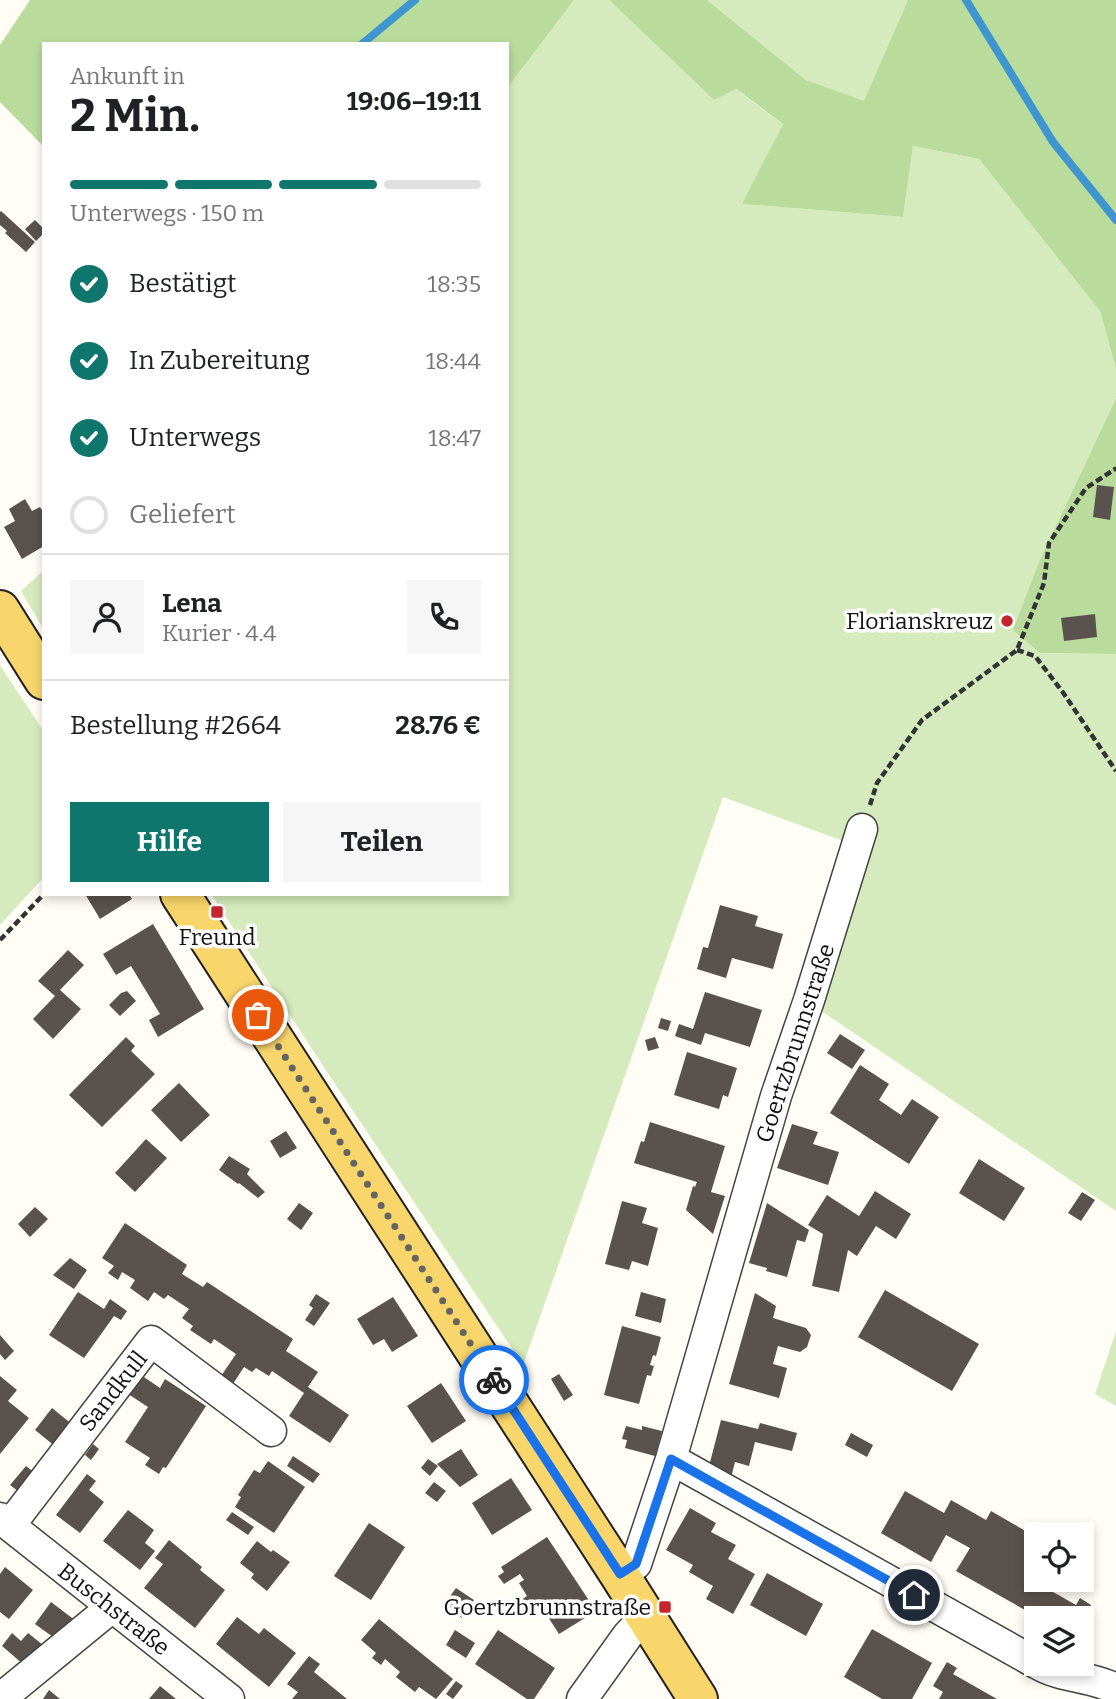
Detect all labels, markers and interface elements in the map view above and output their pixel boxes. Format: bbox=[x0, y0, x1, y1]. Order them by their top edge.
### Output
text: Ankunft in bbox=[70, 62, 185, 90]
text: 19:06–19:11 bbox=[347, 86, 481, 117]
text: 2 Min. bbox=[70, 88, 200, 143]
text: Unterwegs · 150 m bbox=[70, 199, 264, 227]
icon: check bbox=[70, 265, 108, 303]
text: Bestätigt bbox=[129, 268, 236, 299]
text: 18:35 bbox=[428, 270, 481, 298]
icon: check bbox=[70, 342, 108, 380]
text: In Zubereitung bbox=[129, 345, 310, 376]
text: 18:44 bbox=[426, 347, 481, 375]
icon: check bbox=[70, 419, 108, 457]
text: Unterwegs bbox=[129, 422, 261, 453]
text: 18:47 bbox=[428, 424, 481, 452]
text: Geliefert bbox=[129, 499, 236, 530]
button: person bbox=[70, 580, 144, 654]
button: phone bbox=[407, 580, 481, 654]
text: Lena bbox=[162, 588, 222, 619]
place label: Florianskreuz bbox=[846, 607, 993, 635]
marker: Florianskreuz bbox=[999, 613, 1015, 629]
text: Kurier · 4.4 bbox=[162, 619, 276, 647]
text: Bestellung #2664 bbox=[70, 710, 281, 741]
text: 28.76 € bbox=[395, 710, 481, 741]
button: Hilfe bbox=[70, 802, 269, 882]
button: Teilen bbox=[283, 802, 481, 882]
marker: Freund bbox=[209, 904, 225, 920]
place label: Freund bbox=[178, 923, 256, 951]
street label: Goertzbrunnstraße bbox=[750, 940, 840, 1146]
pin bbox=[228, 985, 288, 1045]
icon: bag bbox=[239, 996, 277, 1034]
street label: Sandkull bbox=[73, 1345, 153, 1437]
courier bbox=[459, 1345, 529, 1415]
icon: bike bbox=[475, 1361, 513, 1399]
map controls bbox=[1024, 1522, 1094, 1676]
button: locate bbox=[1024, 1522, 1094, 1592]
street label: Buschstraße bbox=[53, 1557, 175, 1661]
pin bbox=[884, 1565, 944, 1625]
icon: home bbox=[895, 1576, 933, 1614]
place label: Goertzbrunnstraße bbox=[443, 1593, 651, 1621]
marker: Goertzbrunnstraße bbox=[657, 1599, 673, 1615]
button: layers bbox=[1024, 1606, 1094, 1676]

